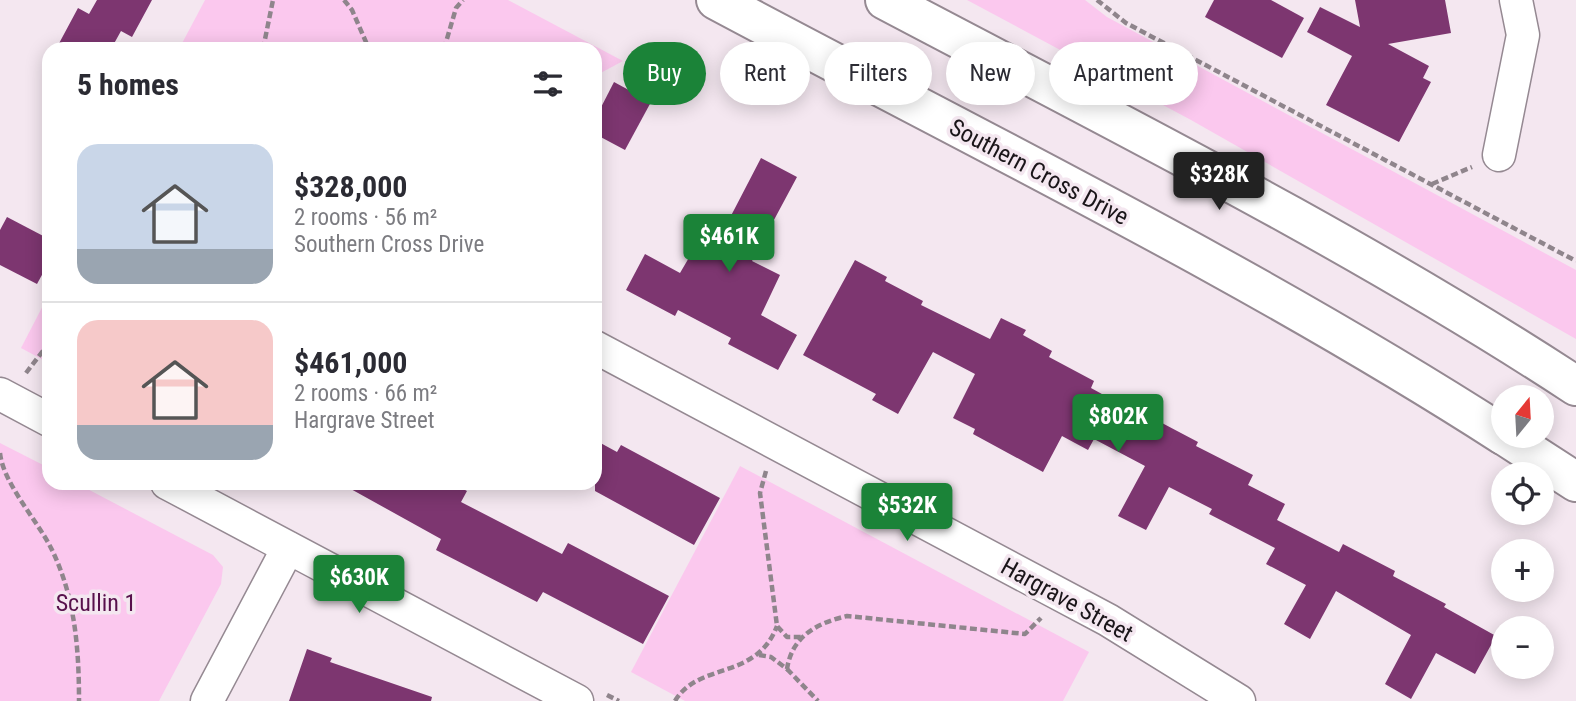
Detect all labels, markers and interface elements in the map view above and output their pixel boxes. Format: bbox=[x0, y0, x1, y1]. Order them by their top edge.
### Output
chip: Buy bbox=[623, 42, 706, 105]
chip: Rent bbox=[720, 42, 810, 105]
chip: Filters bbox=[824, 42, 932, 105]
chip: New bbox=[946, 42, 1035, 105]
chip: Apartment bbox=[1049, 42, 1198, 105]
icon: filters bbox=[529, 65, 567, 103]
text: 5 homes bbox=[77, 67, 179, 102]
street label: Southern Cross Drive bbox=[945, 113, 1133, 231]
pin: $328K bbox=[1170, 152, 1268, 212]
text: $328K bbox=[1189, 161, 1249, 188]
text: $328,000 bbox=[294, 169, 407, 204]
icon: home bbox=[133, 172, 217, 256]
text: 2 rooms · 56 m² bbox=[294, 204, 437, 231]
pin: $461K bbox=[680, 215, 778, 274]
text: $461K bbox=[699, 223, 759, 250]
text: Southern Cross Drive bbox=[294, 231, 484, 258]
text: $461,000 bbox=[294, 345, 407, 380]
icon: home bbox=[133, 348, 217, 432]
text: 2 rooms · 66 m² bbox=[294, 380, 437, 407]
north arrow bbox=[1491, 385, 1554, 448]
map controls bbox=[1491, 385, 1554, 679]
pin: $802K bbox=[1069, 394, 1167, 454]
text: $802K bbox=[1088, 403, 1148, 430]
text: Hargrave Street bbox=[294, 407, 434, 434]
button: locate bbox=[1491, 462, 1554, 525]
pin: $532K bbox=[858, 484, 956, 543]
text: $532K bbox=[877, 492, 937, 519]
button: + bbox=[1491, 539, 1554, 602]
street label: Hargrave Street bbox=[996, 552, 1138, 648]
pin: $630K bbox=[310, 556, 408, 615]
text: $630K bbox=[329, 564, 389, 591]
park label: Scullin 1 bbox=[56, 589, 136, 617]
button: − bbox=[1491, 616, 1554, 679]

